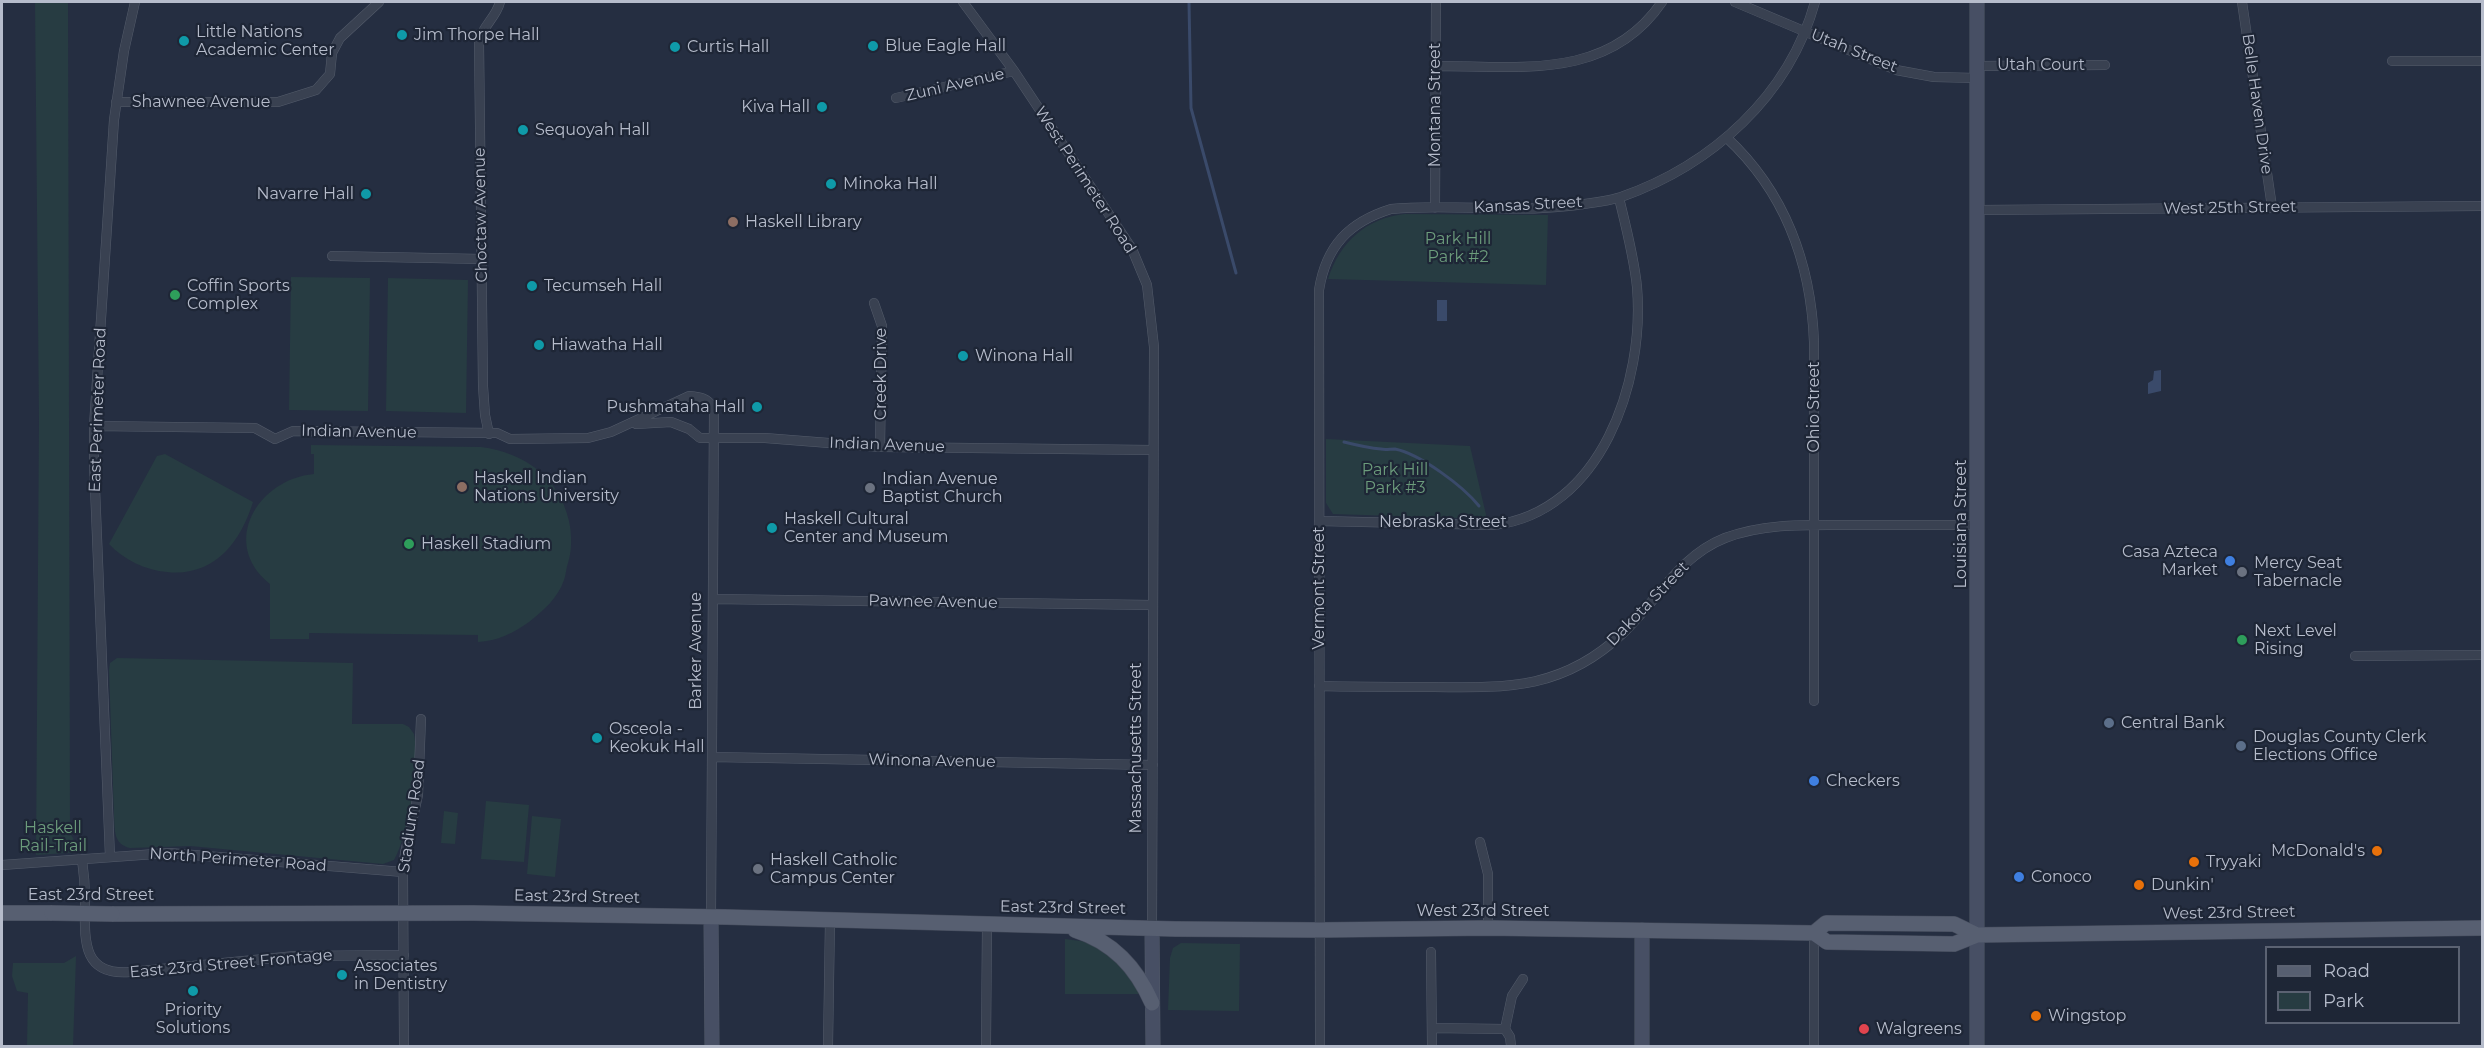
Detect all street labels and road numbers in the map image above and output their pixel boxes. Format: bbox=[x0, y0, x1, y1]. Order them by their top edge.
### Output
street label: Utah Street bbox=[1808, 25, 1900, 77]
street label: Belle Haven Drive bbox=[2238, 33, 2276, 175]
street label: Montana Street bbox=[1425, 43, 1445, 167]
street label: Utah Court bbox=[1997, 55, 2085, 75]
street label: Zuni Avenue bbox=[904, 64, 1006, 106]
street label: Shawnee Avenue bbox=[132, 92, 270, 112]
street label: West Perimeter Road bbox=[1030, 103, 1140, 257]
street label: Choctaw Avenue bbox=[470, 147, 492, 283]
street label: Kansas Street bbox=[1473, 193, 1583, 217]
street label: West 25th Street bbox=[2163, 197, 2297, 219]
street label: East Perimeter Road bbox=[86, 327, 110, 493]
street label: Creek Drive bbox=[871, 328, 891, 420]
street label: Ohio Street bbox=[1804, 361, 1824, 453]
street label: Indian Avenue bbox=[301, 421, 417, 443]
street label: Indian Avenue bbox=[829, 433, 945, 457]
street label: Louisiana Street bbox=[1951, 460, 1971, 588]
street label: Nebraska Street bbox=[1379, 512, 1507, 532]
street label: Vermont Street bbox=[1309, 526, 1329, 650]
street label: Dakota Street bbox=[1603, 558, 1693, 650]
street label: Pawnee Avenue bbox=[868, 591, 998, 613]
street label: Barker Avenue bbox=[686, 592, 706, 710]
street label: Massachusetts Street bbox=[1126, 663, 1146, 833]
street label: Winona Avenue bbox=[868, 750, 996, 772]
street label: Stadium Road bbox=[395, 758, 429, 874]
street label: North Perimeter Road bbox=[149, 844, 327, 876]
street label: East 23rd Street bbox=[28, 885, 154, 905]
street label: East 23rd Street bbox=[514, 886, 640, 908]
street label: East 23rd Street bbox=[1000, 897, 1126, 919]
street label: West 23rd Street bbox=[1417, 901, 1549, 921]
street label: West 23rd Street bbox=[2162, 902, 2296, 924]
street label: East 23rd Street Frontage bbox=[129, 946, 333, 982]

